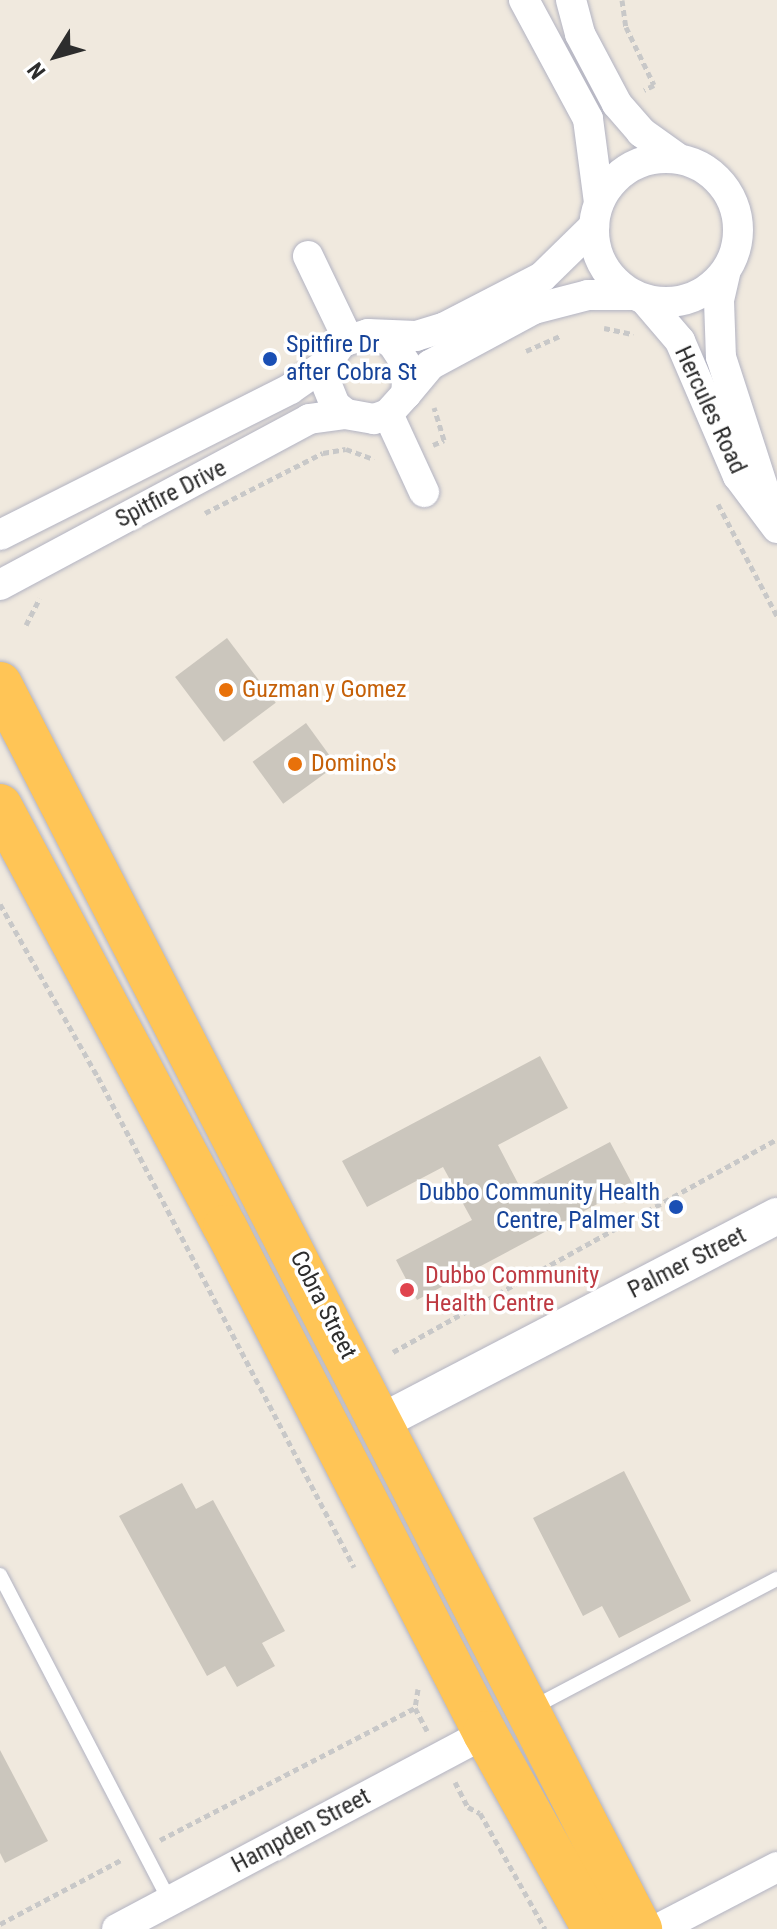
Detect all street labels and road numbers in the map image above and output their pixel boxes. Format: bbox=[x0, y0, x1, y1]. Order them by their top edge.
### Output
street label: Hercules Road bbox=[668, 342, 752, 478]
street label: Spitfire Drive bbox=[111, 454, 231, 534]
street label: Palmer Street bbox=[623, 1221, 751, 1305]
street label: Cobra Street bbox=[283, 1246, 363, 1364]
street label: Hampden Street bbox=[227, 1782, 375, 1880]

